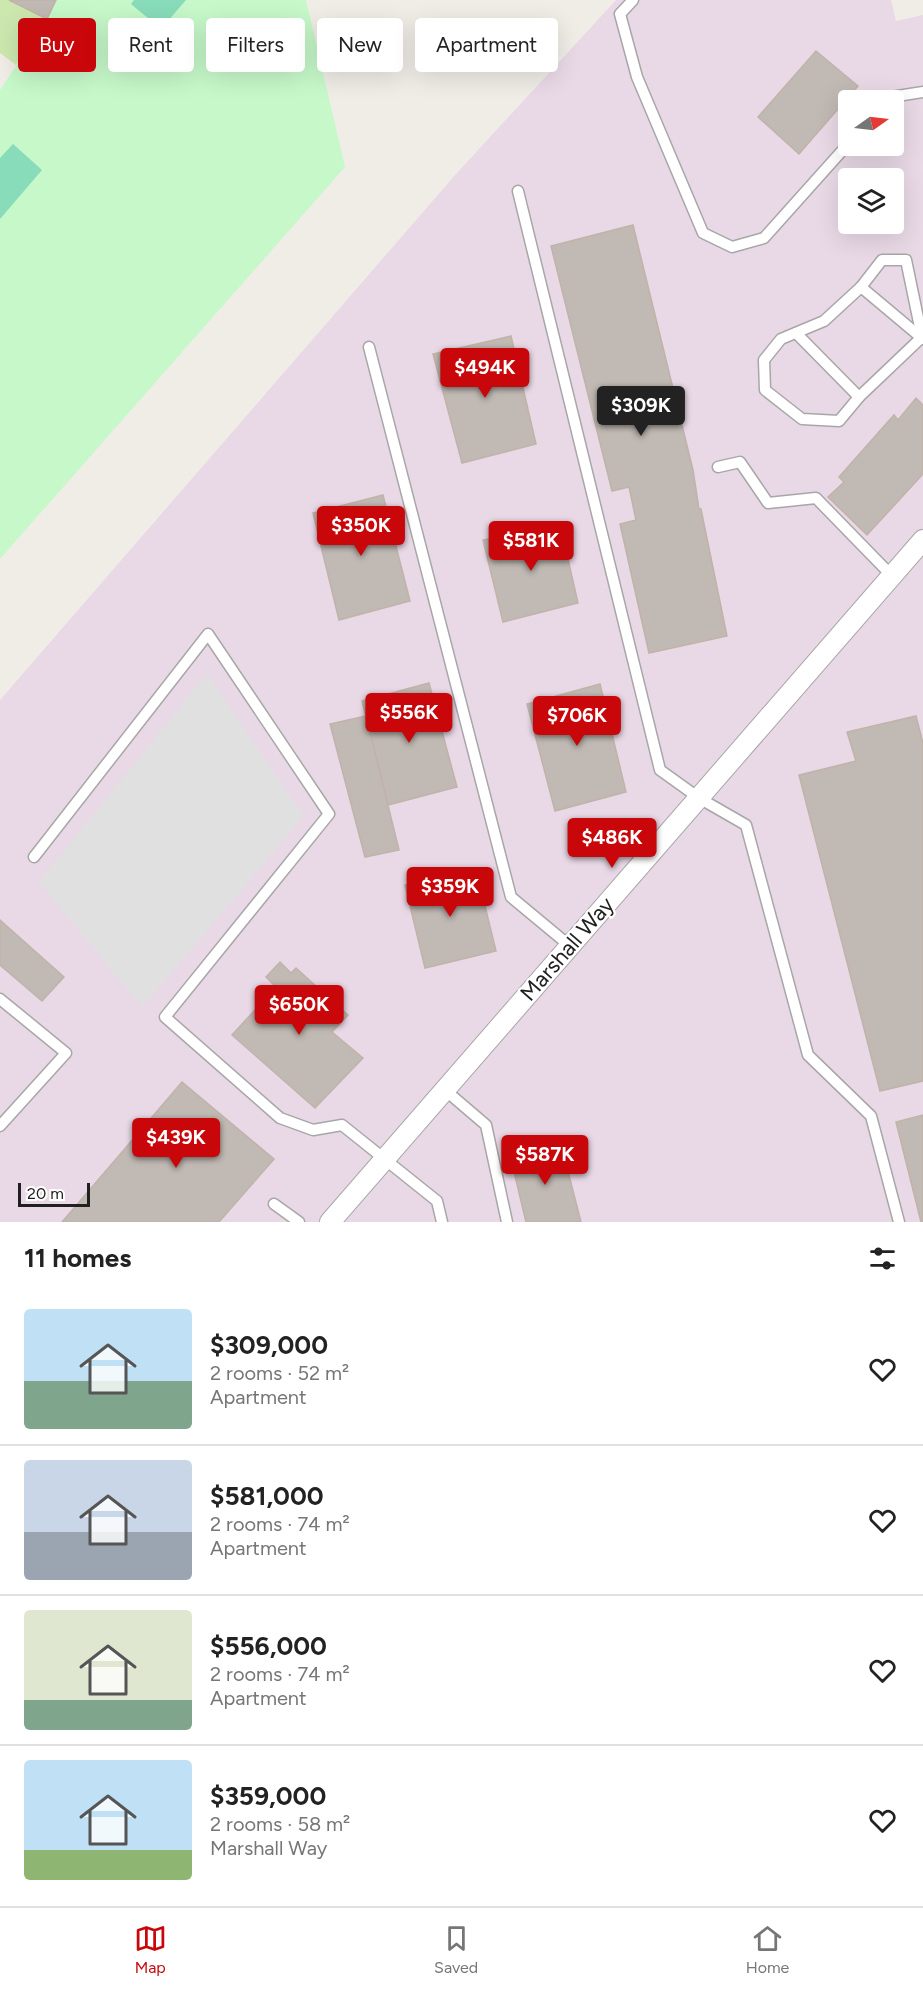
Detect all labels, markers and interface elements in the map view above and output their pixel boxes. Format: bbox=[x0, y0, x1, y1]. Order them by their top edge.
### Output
chip: Buy bbox=[18, 18, 96, 72]
chip: Rent bbox=[108, 18, 194, 72]
chip: Filters bbox=[206, 18, 305, 72]
chip: New bbox=[317, 18, 403, 72]
chip: Apartment bbox=[415, 18, 558, 72]
north arrow bbox=[838, 90, 904, 156]
map controls bbox=[838, 90, 904, 234]
button: layers bbox=[838, 168, 904, 234]
pin: $494K bbox=[443, 348, 527, 399]
text: $494K bbox=[454, 355, 516, 379]
pin: $309K bbox=[599, 386, 683, 437]
text: $309K bbox=[611, 393, 671, 417]
pin: $350K bbox=[319, 506, 403, 557]
text: $350K bbox=[331, 513, 391, 537]
pin: $581K bbox=[489, 521, 573, 572]
text: $581K bbox=[503, 528, 559, 552]
pin: $556K bbox=[367, 693, 451, 744]
pin: $706K bbox=[535, 696, 619, 747]
text: $556K bbox=[379, 700, 439, 724]
text: $706K bbox=[547, 703, 607, 727]
pin: $486K bbox=[570, 818, 654, 869]
text: $486K bbox=[582, 825, 642, 849]
pin: $359K bbox=[408, 867, 492, 918]
text: $359K bbox=[421, 874, 479, 898]
street label: Marshall Way bbox=[515, 891, 620, 1007]
pin: $650K bbox=[257, 985, 341, 1036]
text: $650K bbox=[269, 992, 329, 1016]
pin: $439K bbox=[134, 1118, 218, 1169]
text: $439K bbox=[146, 1125, 206, 1149]
pin: $587K bbox=[503, 1135, 587, 1186]
text: $587K bbox=[515, 1142, 575, 1166]
scale bar bbox=[18, 1180, 90, 1208]
text: 20 m bbox=[27, 1184, 64, 1203]
text: 11 homes bbox=[24, 1242, 131, 1274]
icon: filters bbox=[866, 1242, 899, 1275]
text: $309,000 bbox=[210, 1329, 328, 1361]
icon: home bbox=[72, 1333, 144, 1405]
icon: heart bbox=[866, 1353, 899, 1386]
text: 2 rooms · 52 m² bbox=[210, 1361, 349, 1385]
text: Apartment bbox=[210, 1385, 307, 1409]
text: $581,000 bbox=[210, 1480, 324, 1512]
icon: home bbox=[72, 1484, 144, 1556]
icon: heart bbox=[866, 1504, 899, 1537]
text: 2 rooms · 74 m² bbox=[210, 1512, 350, 1536]
text: Apartment bbox=[210, 1536, 307, 1560]
text: $556,000 bbox=[210, 1630, 327, 1662]
icon: home bbox=[72, 1634, 144, 1706]
icon: heart bbox=[866, 1654, 899, 1687]
text: 2 rooms · 74 m² bbox=[210, 1662, 350, 1686]
text: Apartment bbox=[210, 1686, 307, 1710]
text: $359,000 bbox=[210, 1780, 326, 1812]
icon: home bbox=[72, 1784, 144, 1856]
icon: heart bbox=[866, 1804, 899, 1837]
text: 2 rooms · 58 m² bbox=[210, 1812, 350, 1836]
text: Marshall Way bbox=[210, 1836, 327, 1860]
tab: Map bbox=[134, 1922, 167, 1977]
tab: Saved bbox=[434, 1922, 478, 1977]
tab: Home bbox=[746, 1922, 789, 1977]

